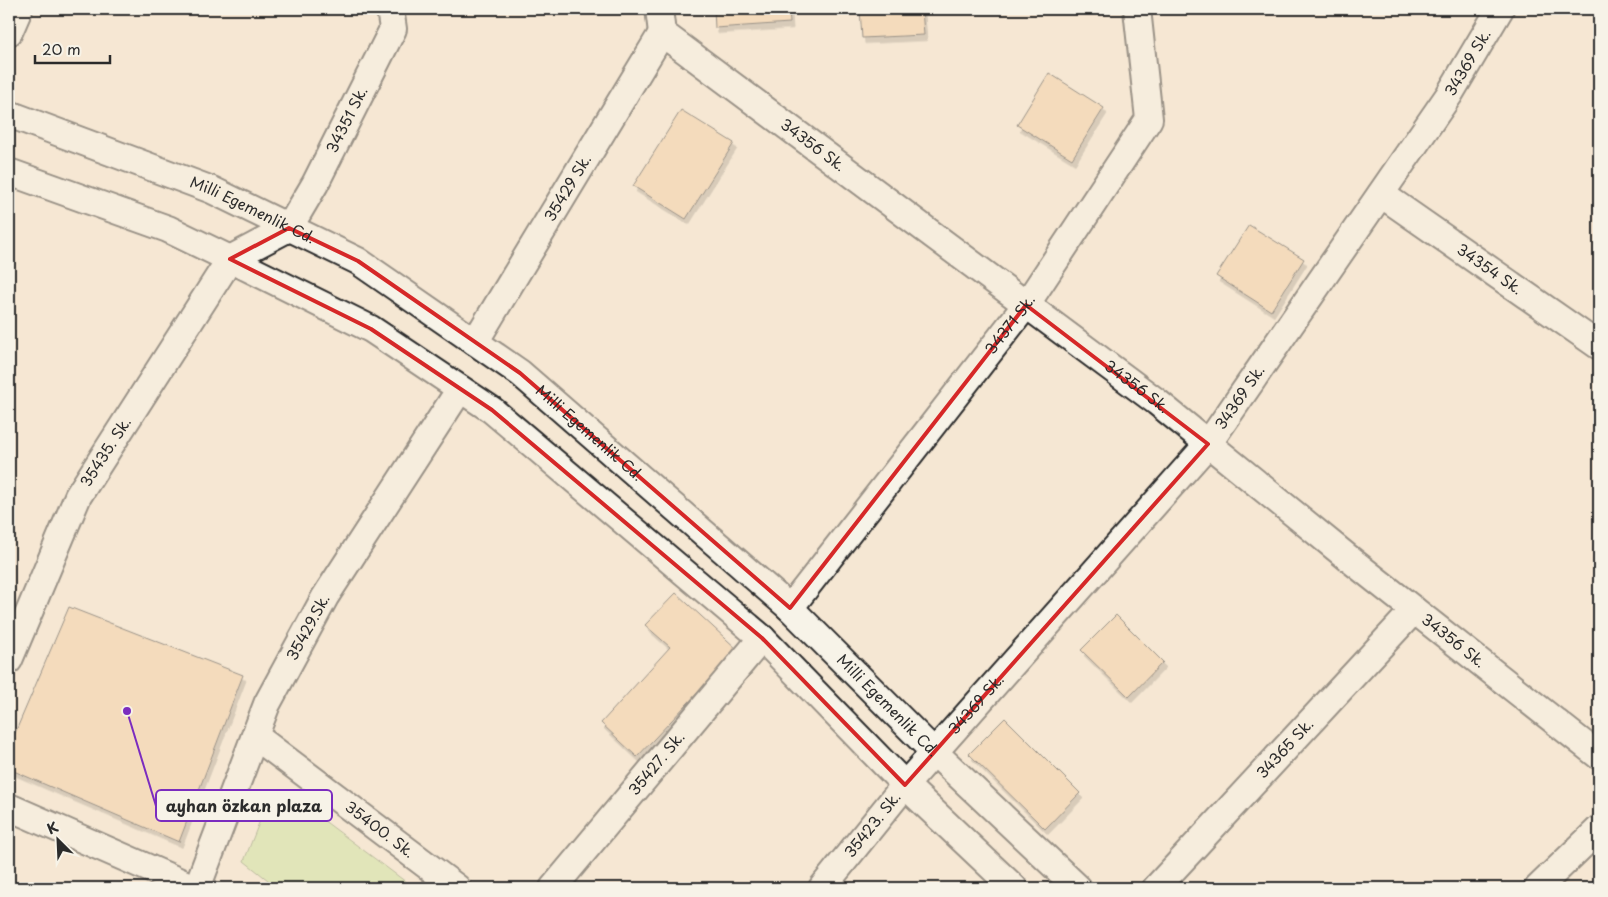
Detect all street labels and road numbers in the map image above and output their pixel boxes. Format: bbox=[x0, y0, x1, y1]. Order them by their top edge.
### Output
street label: 34369 Sk. bbox=[1438, 24, 1496, 100]
street label: 34351 Sk. bbox=[319, 82, 372, 157]
street label: 34356 Sk. bbox=[776, 112, 851, 176]
street label: 35429 Sk. bbox=[538, 149, 596, 225]
street label: Milli Egemenlik Cd. bbox=[187, 170, 320, 249]
street label: 34354 Sk. bbox=[1452, 237, 1528, 299]
street label: 34371 Sk. bbox=[979, 289, 1040, 359]
street label: 34356 Sk. bbox=[1100, 354, 1175, 418]
street label: 34369 Sk. bbox=[1208, 360, 1269, 434]
street label: Milli Egemenlik Cd. bbox=[531, 379, 649, 486]
street label: 35435. Sk. bbox=[74, 412, 136, 491]
street label: 35429.Sk. bbox=[280, 589, 335, 664]
street label: 34356 Sk. bbox=[1417, 607, 1491, 672]
street label: Milli Egemenlik Cd. bbox=[832, 648, 945, 761]
street label: 34369 Sk. bbox=[942, 668, 1009, 739]
street label: 34365 Sk. bbox=[1250, 712, 1318, 783]
street label: 35427. Sk. bbox=[622, 726, 689, 800]
street label: 35423. Sk. bbox=[838, 786, 905, 862]
street label: 35400. Sk. bbox=[341, 795, 420, 863]

